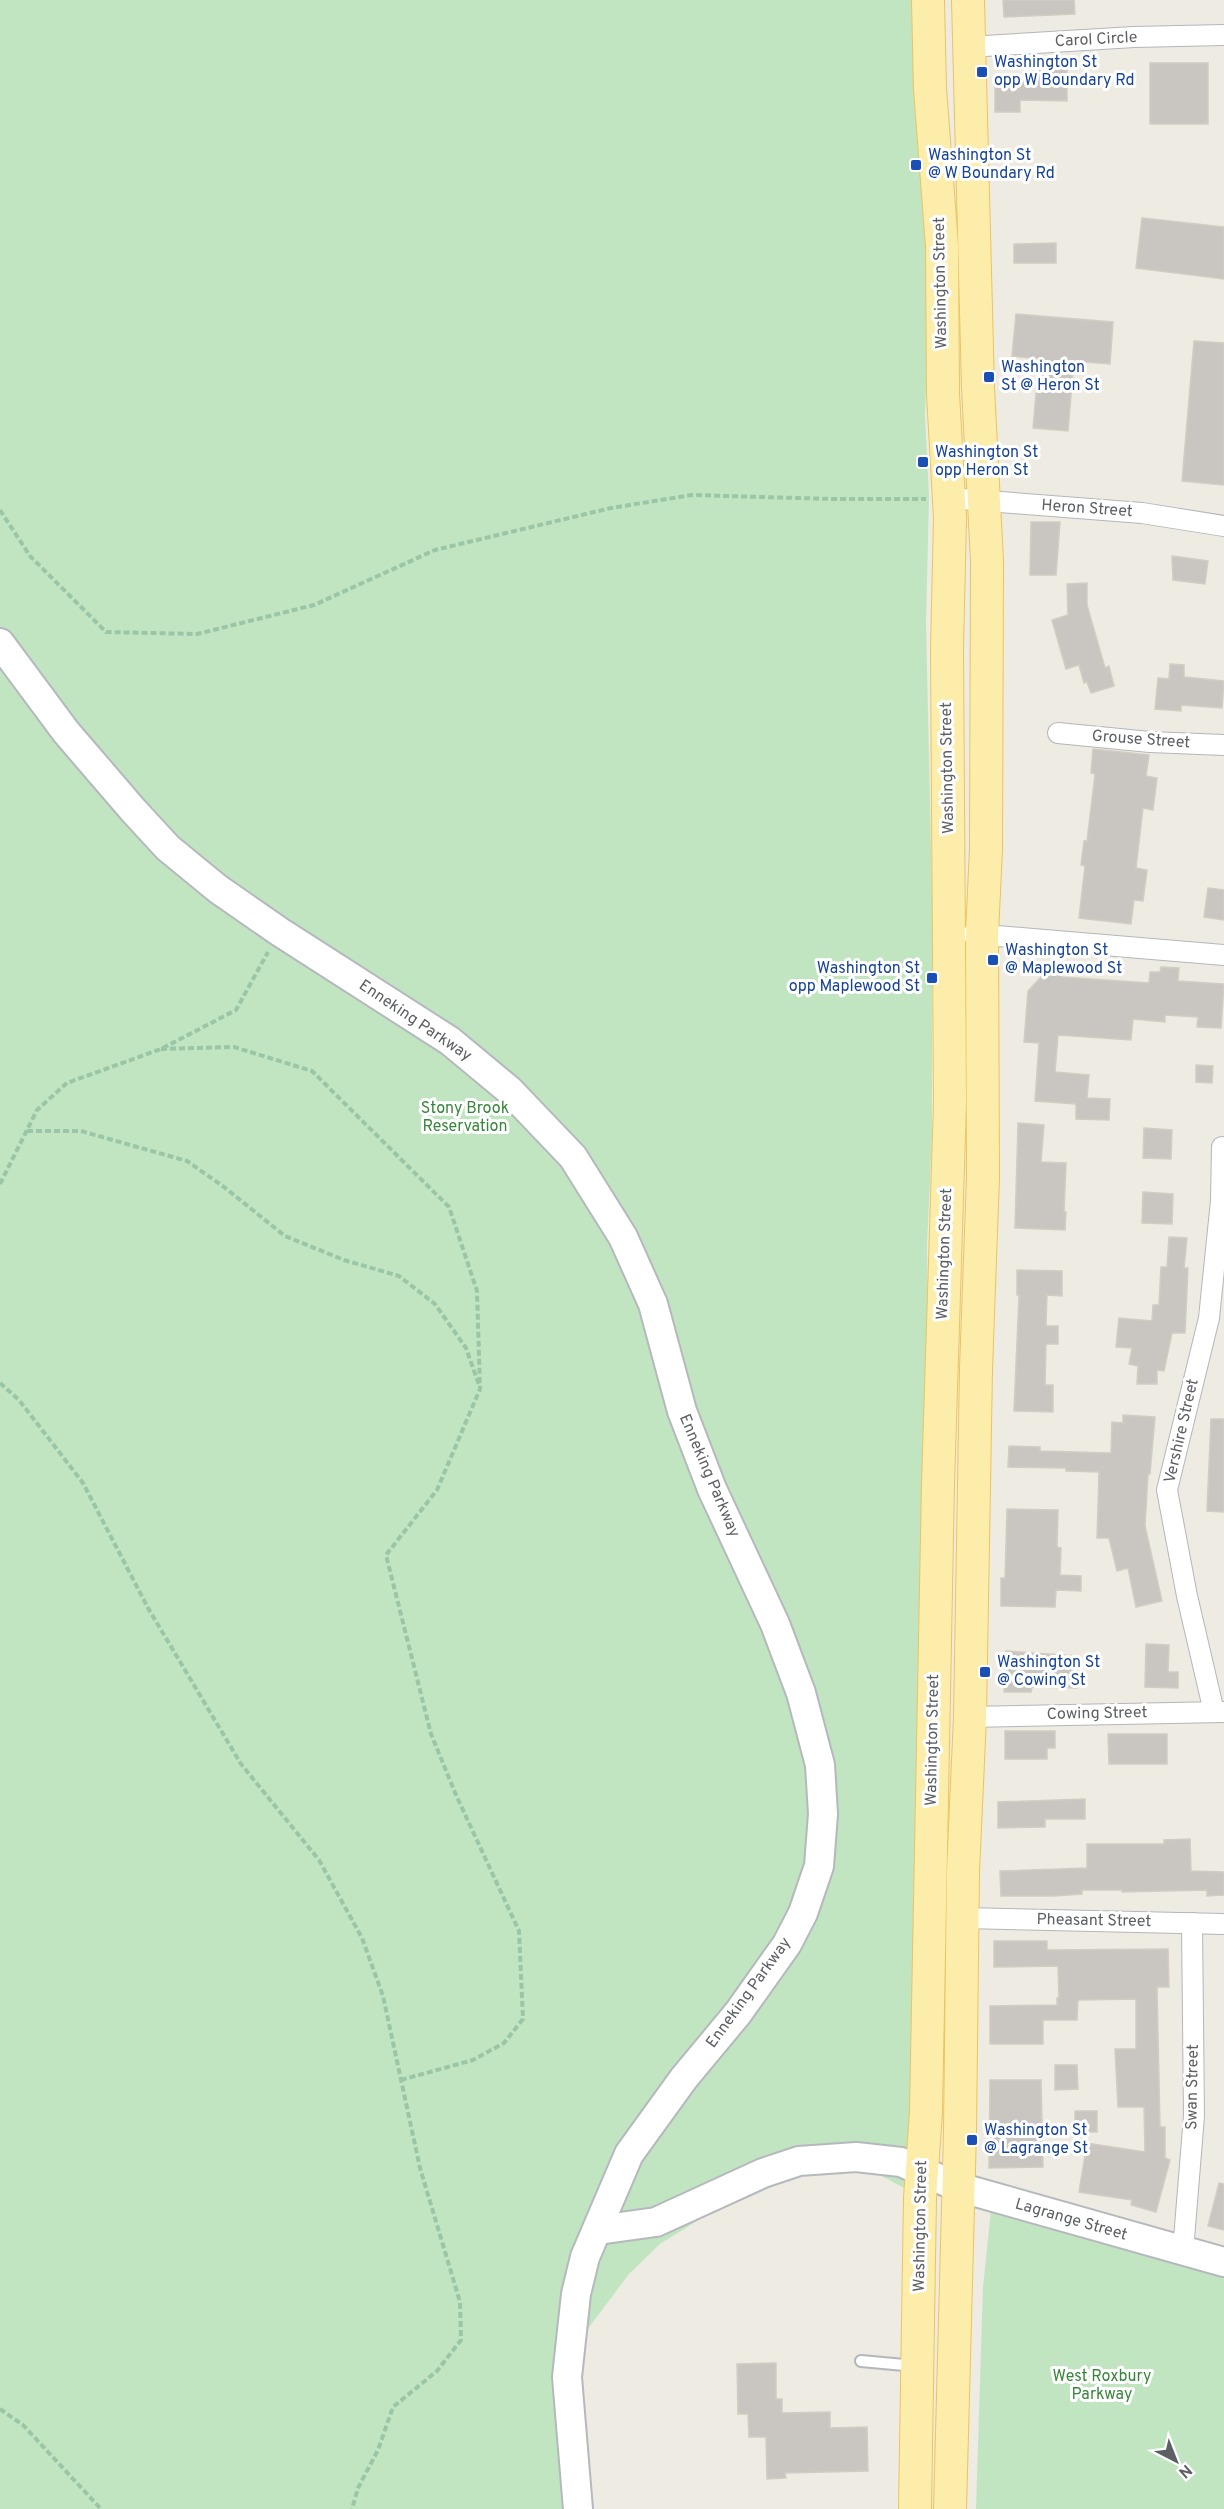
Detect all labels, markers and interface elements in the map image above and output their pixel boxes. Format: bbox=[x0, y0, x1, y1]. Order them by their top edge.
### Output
street label: Carol Circle bbox=[1054, 28, 1138, 52]
place label: Washington St opp W Boundary Rd bbox=[994, 53, 1135, 91]
marker: Washington St opp W Boundary Rd bbox=[975, 65, 989, 79]
place label: Washington St @ W Boundary Rd bbox=[928, 146, 1055, 184]
marker: Washington St @ W Boundary Rd bbox=[909, 158, 923, 172]
street label: Washington Street bbox=[930, 217, 952, 349]
place label: Washington St @ Heron St bbox=[1001, 358, 1100, 396]
marker: Washington St @ Heron St bbox=[982, 370, 996, 384]
place label: Washington St opp Heron St bbox=[935, 443, 1038, 481]
marker: Washington St opp Heron St bbox=[916, 455, 930, 469]
street label: Heron Street bbox=[1041, 496, 1133, 522]
street label: Washington Street bbox=[937, 702, 959, 834]
street label: Grouse Street bbox=[1091, 727, 1191, 753]
place label: Washington St @ Maplewood St bbox=[1005, 941, 1122, 979]
marker: Washington St @ Maplewood St bbox=[986, 953, 1000, 967]
place label: Washington St opp Maplewood St bbox=[789, 959, 920, 997]
marker: Washington St opp Maplewood St bbox=[925, 971, 939, 985]
street label: Enneking Parkway bbox=[355, 976, 475, 1066]
park label: Stony Brook Reservation bbox=[421, 1099, 509, 1137]
street label: Washington Street bbox=[933, 1188, 957, 1320]
street label: Vershire Street bbox=[1160, 1377, 1204, 1485]
street label: Enneking Parkway bbox=[674, 1411, 744, 1541]
place label: Washington St @ Cowing St bbox=[997, 1653, 1100, 1691]
marker: Washington St @ Cowing St bbox=[978, 1665, 992, 1679]
street label: Washington Street bbox=[922, 1674, 944, 1806]
street label: Cowing Street bbox=[1046, 1703, 1148, 1725]
street label: Pheasant Street bbox=[1036, 1910, 1152, 1932]
street label: Enneking Parkway bbox=[702, 1934, 796, 2052]
street label: Swan Street bbox=[1182, 2044, 1204, 2130]
place label: Washington St @ Lagrange St bbox=[984, 2121, 1088, 2159]
marker: Washington St @ Lagrange St bbox=[965, 2133, 979, 2147]
street label: Washington Street bbox=[910, 2160, 932, 2292]
street label: Lagrange Street bbox=[1013, 2194, 1129, 2246]
park label: West Roxbury Parkway bbox=[1053, 2367, 1151, 2405]
north arrow bbox=[1146, 2431, 1206, 2491]
text: N bbox=[1174, 2459, 1196, 2482]

